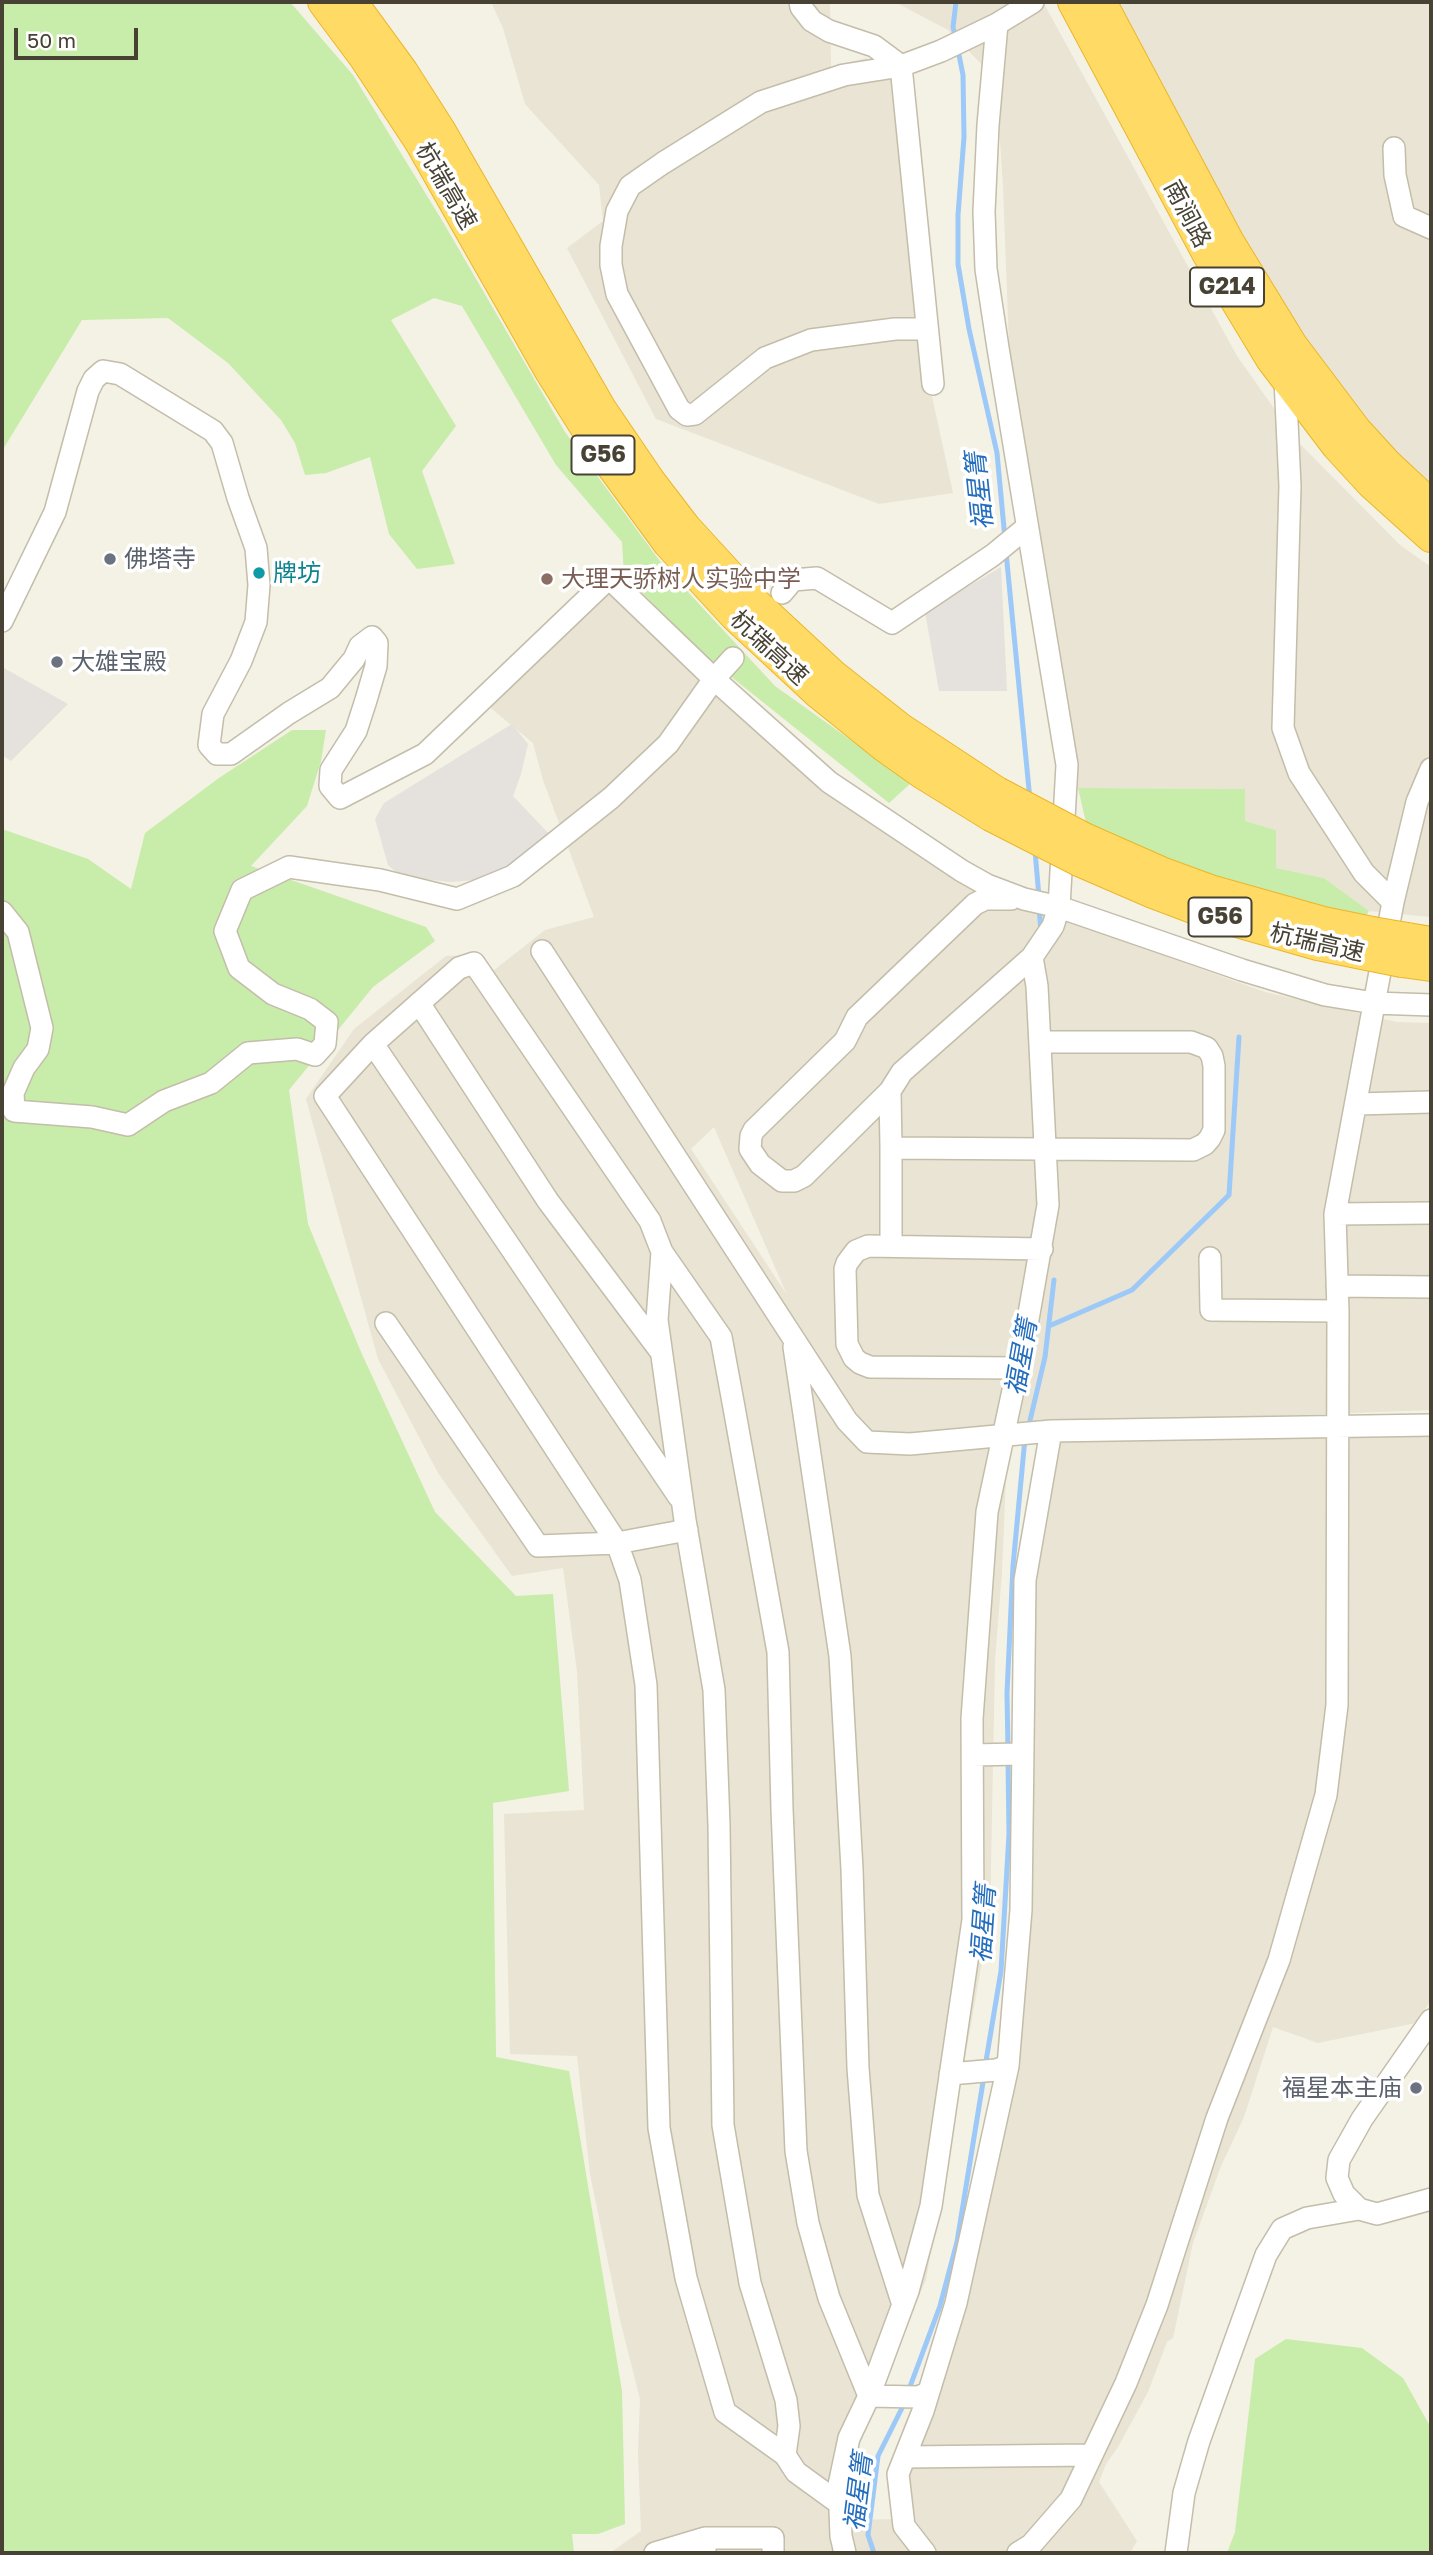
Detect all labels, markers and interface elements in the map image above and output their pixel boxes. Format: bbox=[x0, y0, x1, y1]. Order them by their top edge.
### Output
scale bar bbox=[18, 14, 142, 58]
text: 50 m bbox=[27, 27, 76, 53]
street label: 杭瑞高速 bbox=[410, 137, 482, 235]
street label: 南涧路 bbox=[1157, 175, 1217, 253]
road number: G214 bbox=[1190, 268, 1264, 306]
road number: G56 bbox=[572, 436, 634, 475]
water label: 福星箐 bbox=[960, 451, 1000, 531]
place label: 佛塔寺 bbox=[124, 545, 196, 573]
marker: 佛塔寺 bbox=[102, 551, 118, 567]
place label: 牌坊 bbox=[273, 559, 321, 587]
marker: 牌坊 bbox=[251, 565, 267, 581]
place label: 大理天骄树人实验中学 bbox=[561, 565, 801, 593]
marker: 大理天骄树人实验中学 bbox=[539, 571, 555, 587]
street label: 杭瑞高速 bbox=[724, 605, 814, 691]
place label: 大雄宝殿 bbox=[71, 648, 167, 676]
marker: 大雄宝殿 bbox=[49, 654, 65, 670]
road number: G56 bbox=[1188, 898, 1252, 936]
street label: 杭瑞高速 bbox=[1267, 918, 1367, 968]
water label: 福星箐 bbox=[1000, 1316, 1044, 1398]
water label: 福星箐 bbox=[966, 1884, 1002, 1964]
place label: 福星本主庙 bbox=[1282, 2074, 1402, 2102]
marker: 福星本主庙 bbox=[1408, 2080, 1424, 2096]
water label: 福星箐 bbox=[839, 2451, 879, 2533]

